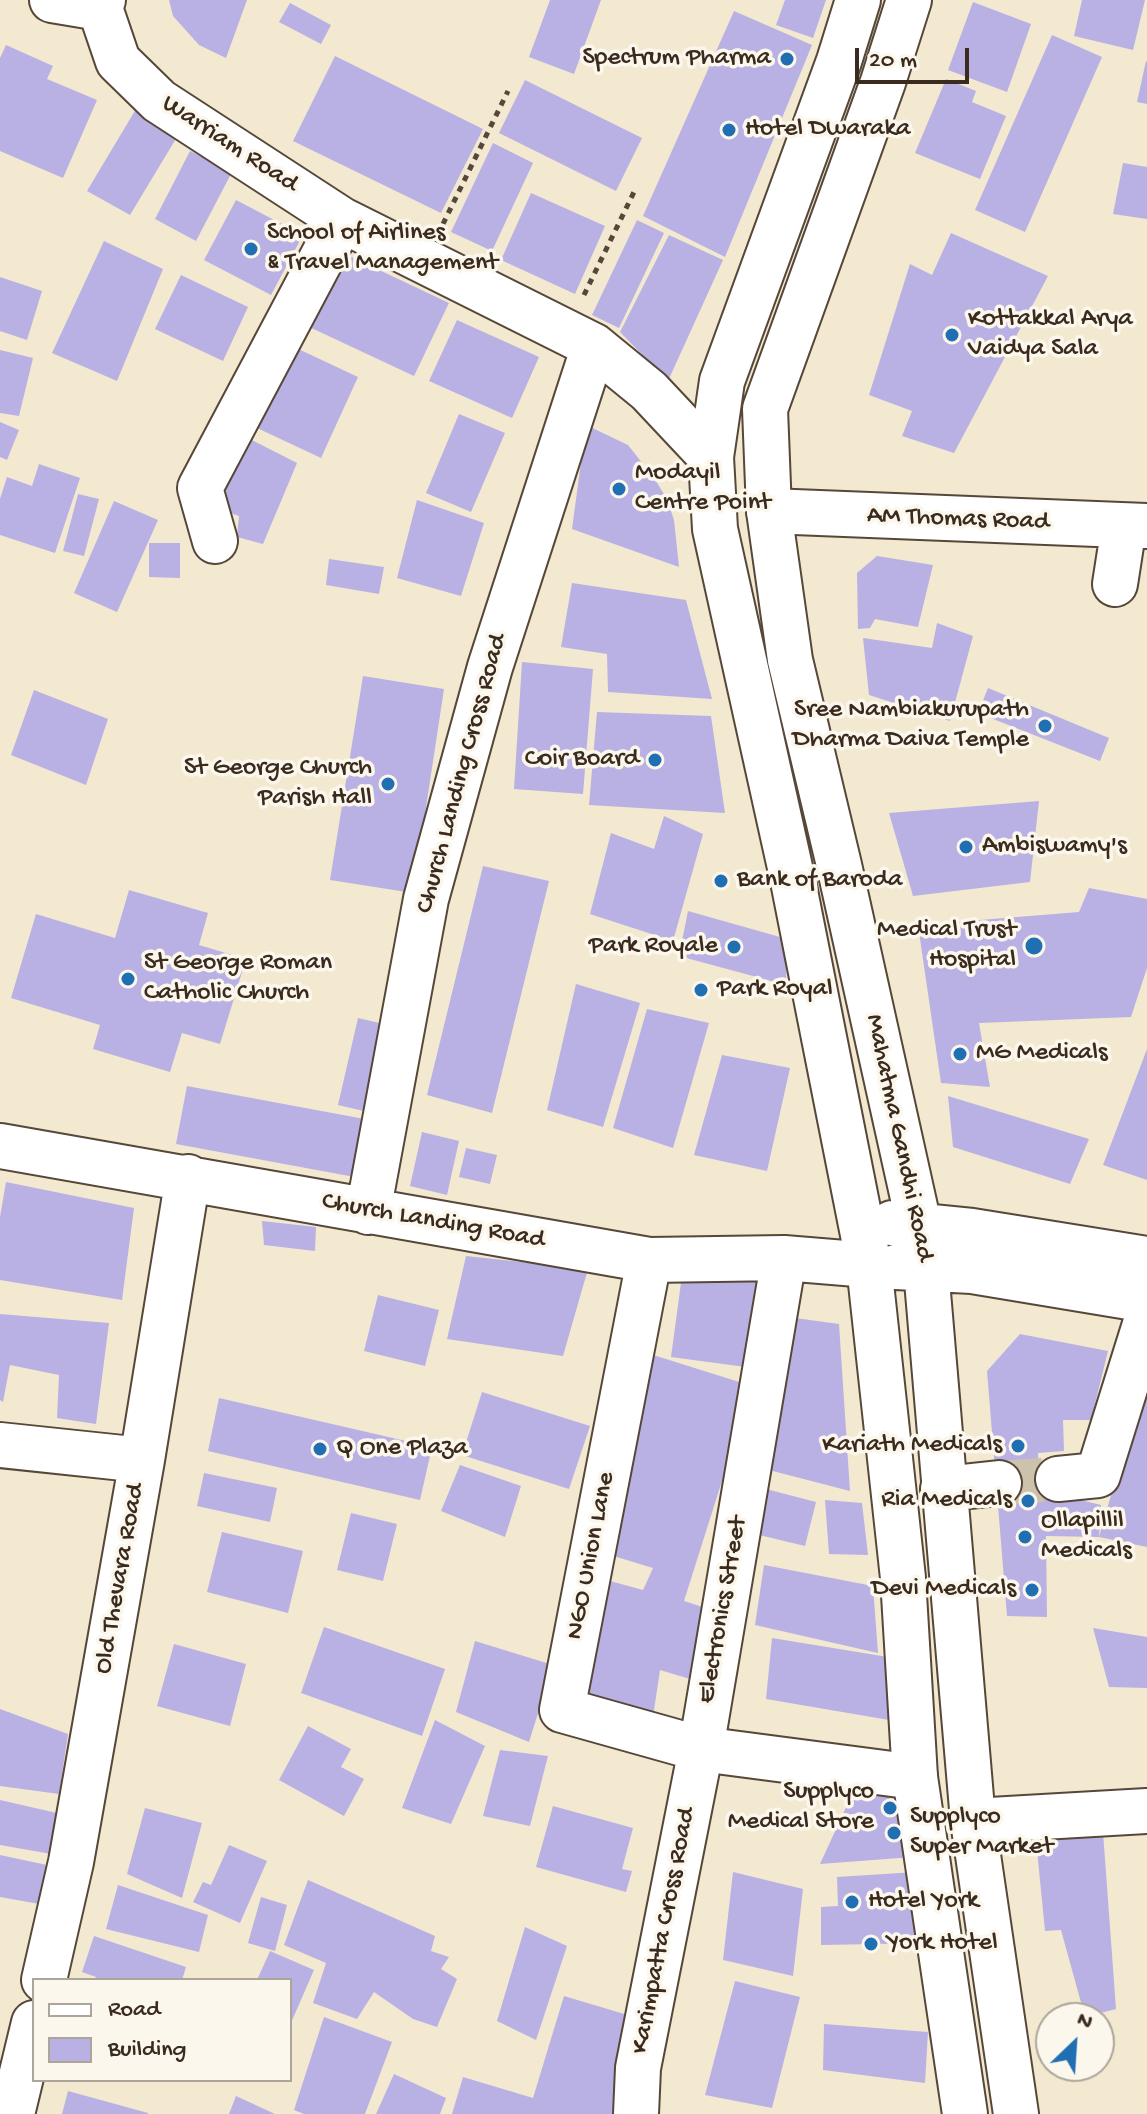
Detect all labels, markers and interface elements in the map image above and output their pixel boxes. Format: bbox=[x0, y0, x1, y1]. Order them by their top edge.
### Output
scale bar bbox=[859, 32, 973, 82]
place label: Spectrum Pharma bbox=[582, 43, 771, 75]
text: 20 m bbox=[869, 47, 917, 76]
marker: Spectrum Pharma bbox=[778, 50, 796, 68]
street label: Warriam Road bbox=[155, 89, 303, 201]
place label: Hotel Dwaraka bbox=[745, 114, 910, 146]
marker: Hotel Dwaraka bbox=[720, 121, 738, 139]
place label: School of Airlines & Travel Management bbox=[267, 218, 498, 280]
marker: School of Airlines & Travel Management bbox=[242, 240, 260, 258]
place label: Kottakkal Arya Vaidya Sala bbox=[968, 304, 1133, 366]
marker: Kottakkal Arya Vaidya Sala bbox=[943, 326, 961, 344]
place label: Modayil Centre Point bbox=[635, 458, 771, 520]
marker: Modayil Centre Point bbox=[610, 480, 628, 498]
street label: AM Thomas Road bbox=[866, 501, 1050, 539]
street label: Church Landing Cross Road bbox=[411, 631, 515, 917]
place label: Sree Nambiakurupath Dharma Daiva Temple bbox=[792, 695, 1029, 756]
marker: Sree Nambiakurupath Dharma Daiva Temple bbox=[1036, 717, 1054, 735]
place label: Coir Board bbox=[525, 744, 639, 776]
marker: Coir Board bbox=[646, 751, 664, 769]
place label: St George Church Parish Hall bbox=[184, 753, 372, 814]
marker: St George Church Parish Hall bbox=[379, 775, 397, 793]
place label: Ambiswamy's bbox=[982, 831, 1127, 863]
marker: Ambiswamy's bbox=[957, 838, 975, 856]
place label: Bank of Baroda bbox=[737, 865, 903, 897]
marker: Bank of Baroda bbox=[712, 872, 730, 890]
place label: Medical Trust Hospital bbox=[877, 915, 1016, 976]
place label: Park Royale bbox=[589, 931, 718, 963]
marker: Medical Trust Hospital bbox=[1023, 935, 1045, 957]
marker: Park Royale bbox=[725, 938, 743, 956]
place label: St George Roman Catholic Church bbox=[144, 948, 332, 1010]
marker: St George Roman Catholic Church bbox=[119, 970, 137, 988]
place label: Park Royal bbox=[717, 974, 833, 1006]
marker: Park Royal bbox=[692, 981, 710, 999]
street label: Mahatma Gandhi Road bbox=[857, 1012, 939, 1264]
place label: MG Medicals bbox=[976, 1038, 1107, 1070]
marker: MG Medicals bbox=[951, 1045, 969, 1063]
street label: Church Landing Road bbox=[319, 1187, 547, 1257]
place label: Kariath Medicals bbox=[822, 1430, 1002, 1462]
place label: Q One Plaza bbox=[336, 1433, 468, 1465]
marker: Kariath Medicals bbox=[1009, 1437, 1027, 1455]
marker: Q One Plaza bbox=[311, 1440, 329, 1458]
street label: NGO Union Lane bbox=[560, 1470, 624, 1642]
street label: Old Thevara Road bbox=[89, 1481, 153, 1677]
place label: Ria Medicals bbox=[881, 1485, 1012, 1517]
marker: Ria Medicals bbox=[1019, 1492, 1037, 1510]
place label: Ollapillil Medicals bbox=[1041, 1506, 1132, 1568]
street label: Electronics Street bbox=[692, 1514, 756, 1706]
marker: Ollapillil Medicals bbox=[1016, 1528, 1034, 1546]
place label: Devi Medicals bbox=[871, 1574, 1016, 1606]
marker: Devi Medicals bbox=[1023, 1581, 1041, 1599]
place label: Supplyco Medical Store bbox=[728, 1777, 874, 1838]
marker: Supplyco Medical Store bbox=[881, 1799, 899, 1817]
place label: Supplyco Super Market bbox=[910, 1802, 1053, 1864]
street label: Karimpatta Cross Road bbox=[626, 1805, 704, 2057]
marker: Supplyco Super Market bbox=[885, 1824, 903, 1842]
place label: Hotel York bbox=[868, 1886, 979, 1918]
marker: Hotel York bbox=[843, 1893, 861, 1911]
place label: York Hotel bbox=[887, 1928, 998, 1960]
marker: York Hotel bbox=[862, 1935, 880, 1953]
legend bbox=[32, 1978, 292, 2082]
text: Road bbox=[108, 1996, 160, 2025]
north arrow bbox=[1035, 2002, 1115, 2082]
text: N bbox=[1072, 2007, 1096, 2037]
text: Building bbox=[108, 2036, 186, 2065]

